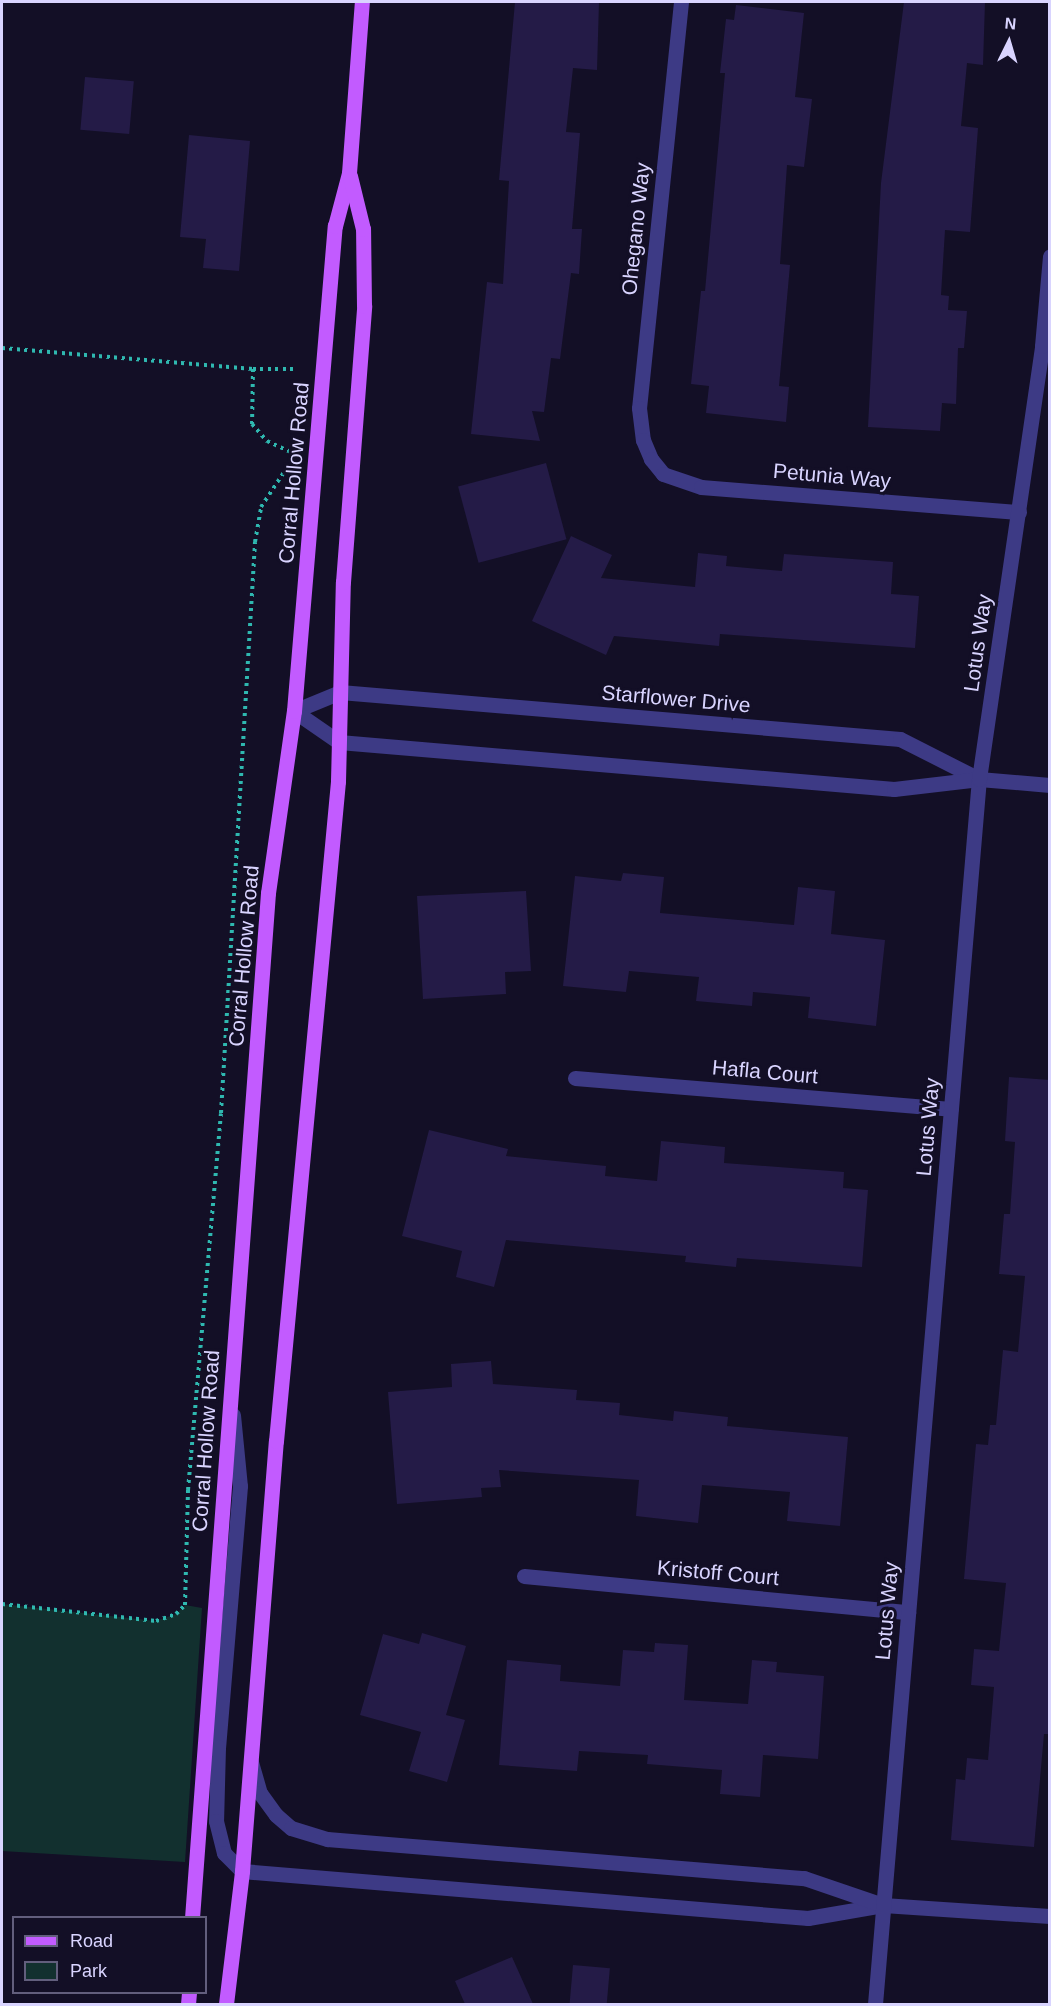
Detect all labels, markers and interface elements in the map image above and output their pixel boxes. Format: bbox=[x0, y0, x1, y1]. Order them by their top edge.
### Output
north arrow bbox=[979, 12, 1039, 72]
text: N bbox=[1004, 15, 1017, 33]
street label: Ohegano Way bbox=[616, 161, 656, 297]
street label: Corral Hollow Road bbox=[274, 381, 314, 565]
street label: Petunia Way bbox=[772, 458, 892, 494]
street label: Lotus Way bbox=[959, 593, 997, 693]
street label: Starflower Drive bbox=[601, 680, 751, 718]
street label: Corral Hollow Road bbox=[224, 864, 264, 1048]
street label: Hafla Court bbox=[711, 1055, 819, 1089]
street label: Lotus Way bbox=[911, 1077, 945, 1177]
street label: Corral Hollow Road bbox=[187, 1349, 225, 1533]
street label: Kristoff Court bbox=[656, 1555, 780, 1591]
street label: Lotus Way bbox=[870, 1561, 904, 1661]
legend bbox=[12, 1916, 207, 1994]
text: Road bbox=[70, 1931, 113, 1951]
text: Park bbox=[70, 1961, 107, 1981]

